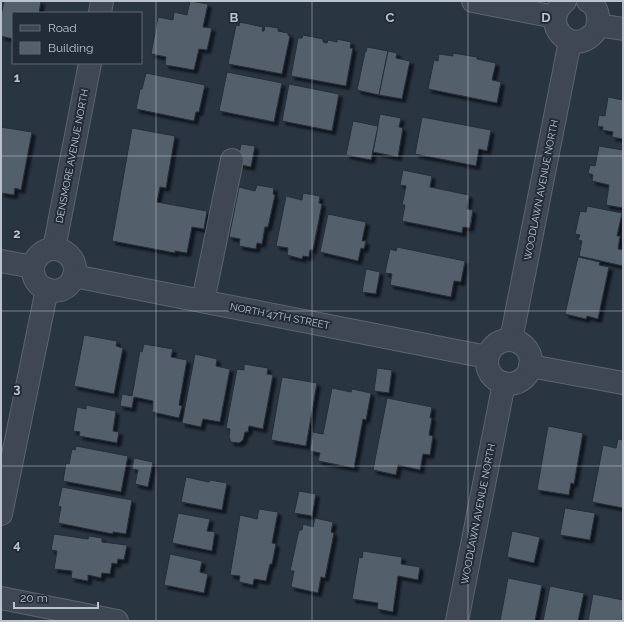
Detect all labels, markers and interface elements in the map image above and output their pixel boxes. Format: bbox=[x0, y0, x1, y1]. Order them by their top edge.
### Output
text: B bbox=[230, 10, 239, 25]
text: C bbox=[386, 10, 395, 25]
text: D bbox=[541, 10, 551, 25]
legend bbox=[12, 12, 142, 64]
text: Road bbox=[48, 21, 77, 35]
text: Building bbox=[48, 41, 94, 55]
text: 1 bbox=[14, 70, 21, 85]
street label: DENSMORE AVENUE NORTH bbox=[54, 88, 90, 224]
street label: WOODLAWN AVENUE NORTH bbox=[522, 119, 560, 261]
text: 2 bbox=[13, 226, 21, 241]
street label: NORTH 47TH STREET bbox=[229, 301, 331, 331]
text: 3 bbox=[13, 381, 21, 396]
street label: WOODLAWN AVENUE NORTH bbox=[459, 443, 497, 585]
text: 4 bbox=[13, 537, 21, 552]
scale bar bbox=[14, 584, 98, 610]
text: 20 m bbox=[20, 591, 48, 605]

